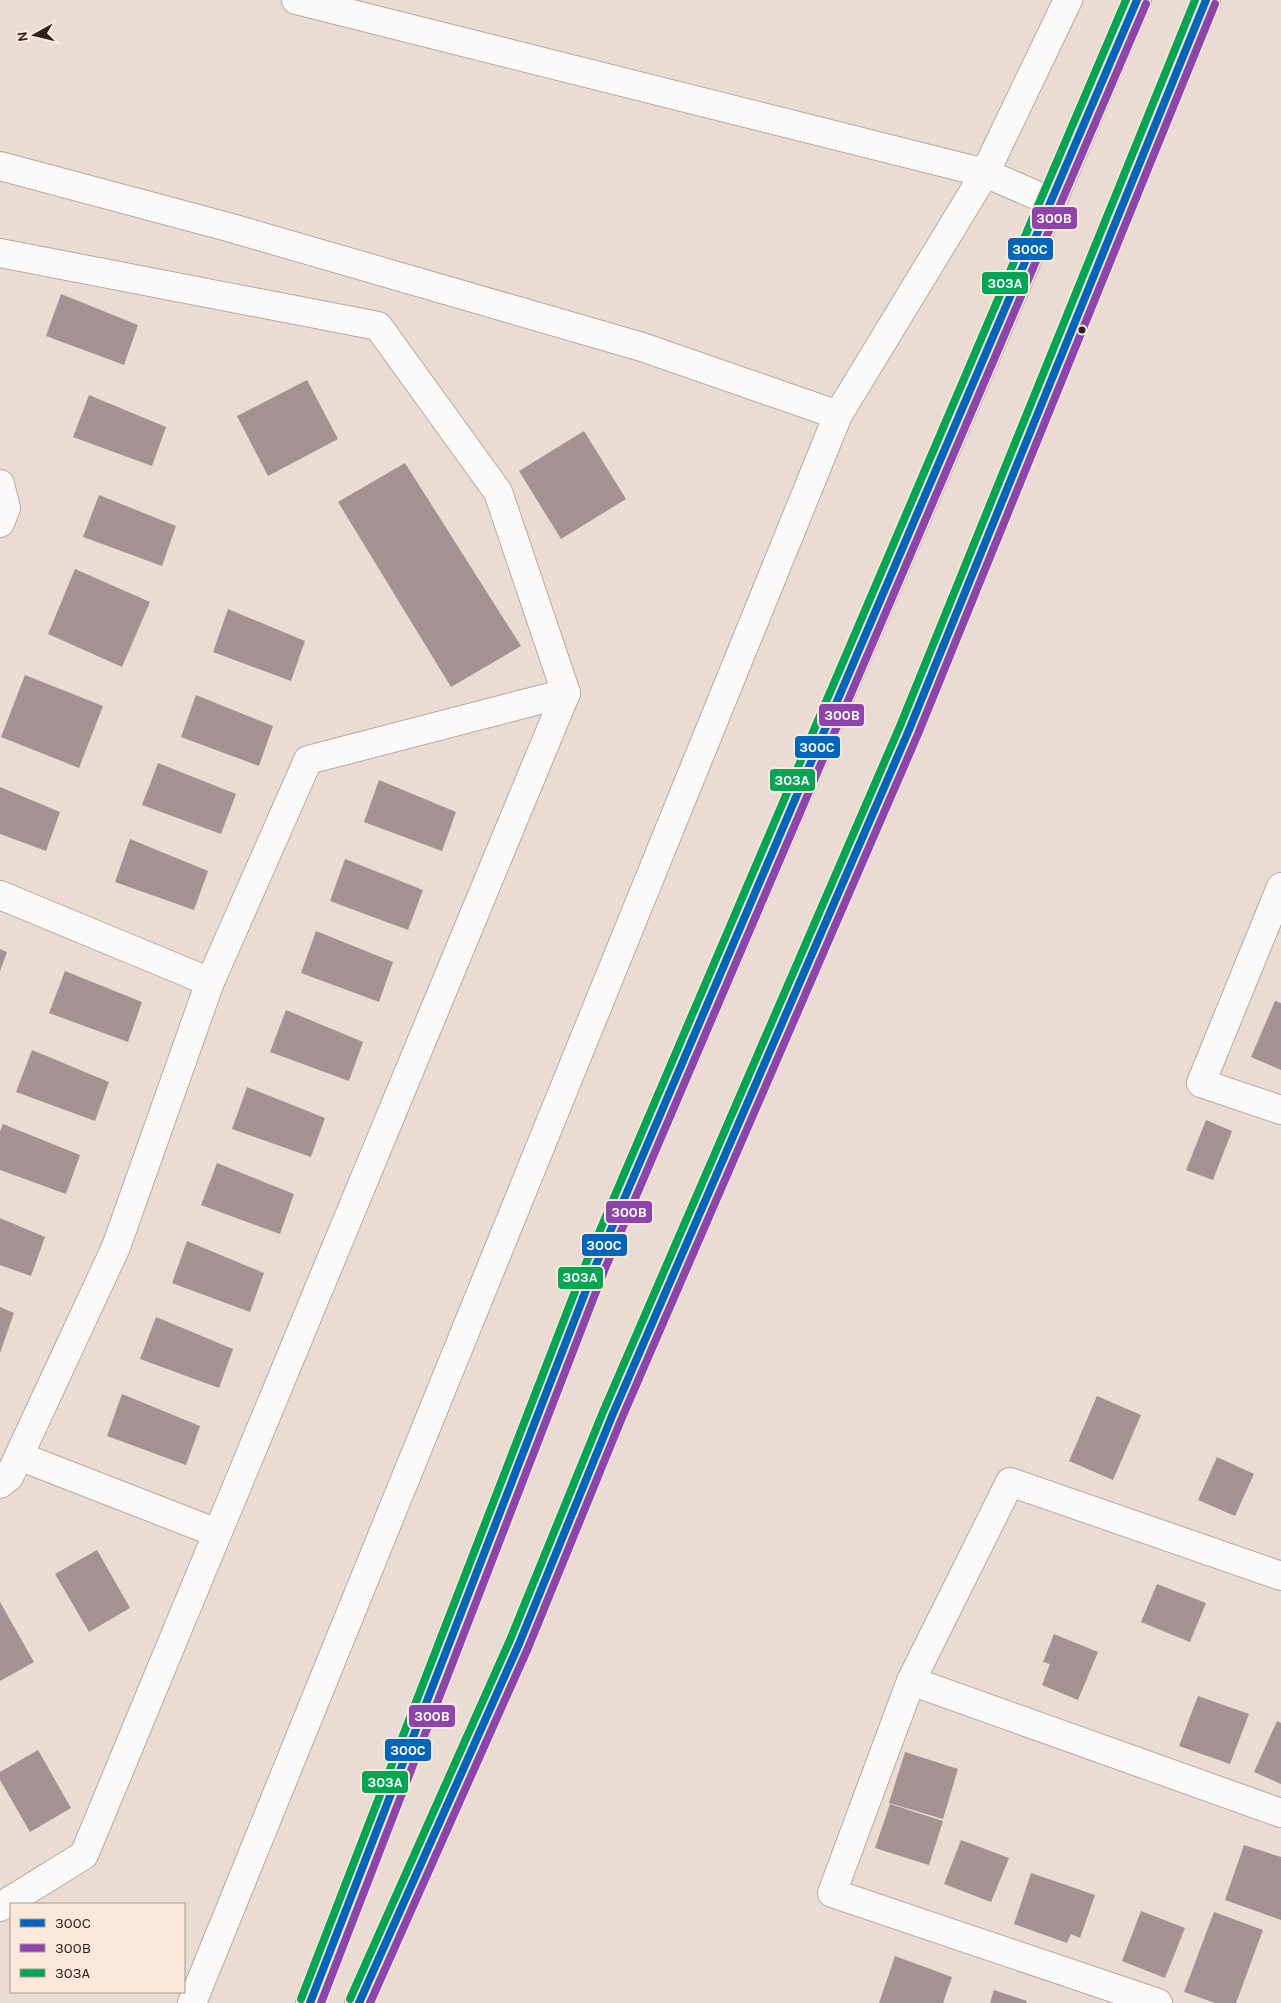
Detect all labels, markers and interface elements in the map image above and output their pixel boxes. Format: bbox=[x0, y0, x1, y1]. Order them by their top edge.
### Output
north arrow bbox=[10, 10, 60, 60]
text: N bbox=[14, 31, 32, 43]
line badge: 300B bbox=[1031, 206, 1078, 230]
text: 300B bbox=[1036, 210, 1072, 227]
line badge: 300C bbox=[1007, 237, 1054, 261]
text: 300C bbox=[1012, 241, 1048, 258]
line badge: 303A bbox=[981, 271, 1029, 295]
text: 303A bbox=[987, 275, 1023, 292]
unlabelled marker bbox=[1077, 325, 1087, 335]
line badge: 300B bbox=[818, 703, 865, 727]
text: 300B bbox=[824, 707, 860, 724]
line badge: 300C bbox=[794, 735, 841, 759]
text: 300C bbox=[799, 739, 835, 756]
line badge: 303A bbox=[769, 768, 816, 792]
text: 303A bbox=[774, 772, 810, 789]
line badge: 300B bbox=[605, 1200, 653, 1224]
text: 300B bbox=[611, 1204, 647, 1221]
line badge: 300C bbox=[581, 1233, 628, 1257]
text: 300C bbox=[586, 1237, 622, 1254]
line badge: 303A bbox=[557, 1266, 604, 1290]
text: 303A bbox=[562, 1269, 598, 1286]
line badge: 300B bbox=[408, 1704, 456, 1728]
text: 300B bbox=[414, 1708, 450, 1725]
line badge: 300C bbox=[384, 1738, 432, 1762]
text: 300C bbox=[390, 1742, 426, 1759]
line badge: 303A bbox=[361, 1770, 409, 1794]
text: 303A bbox=[367, 1774, 403, 1791]
legend bbox=[10, 1903, 185, 1993]
text: 300C bbox=[55, 1914, 91, 1932]
text: 300B bbox=[55, 1939, 91, 1957]
text: 303A bbox=[55, 1964, 91, 1982]

